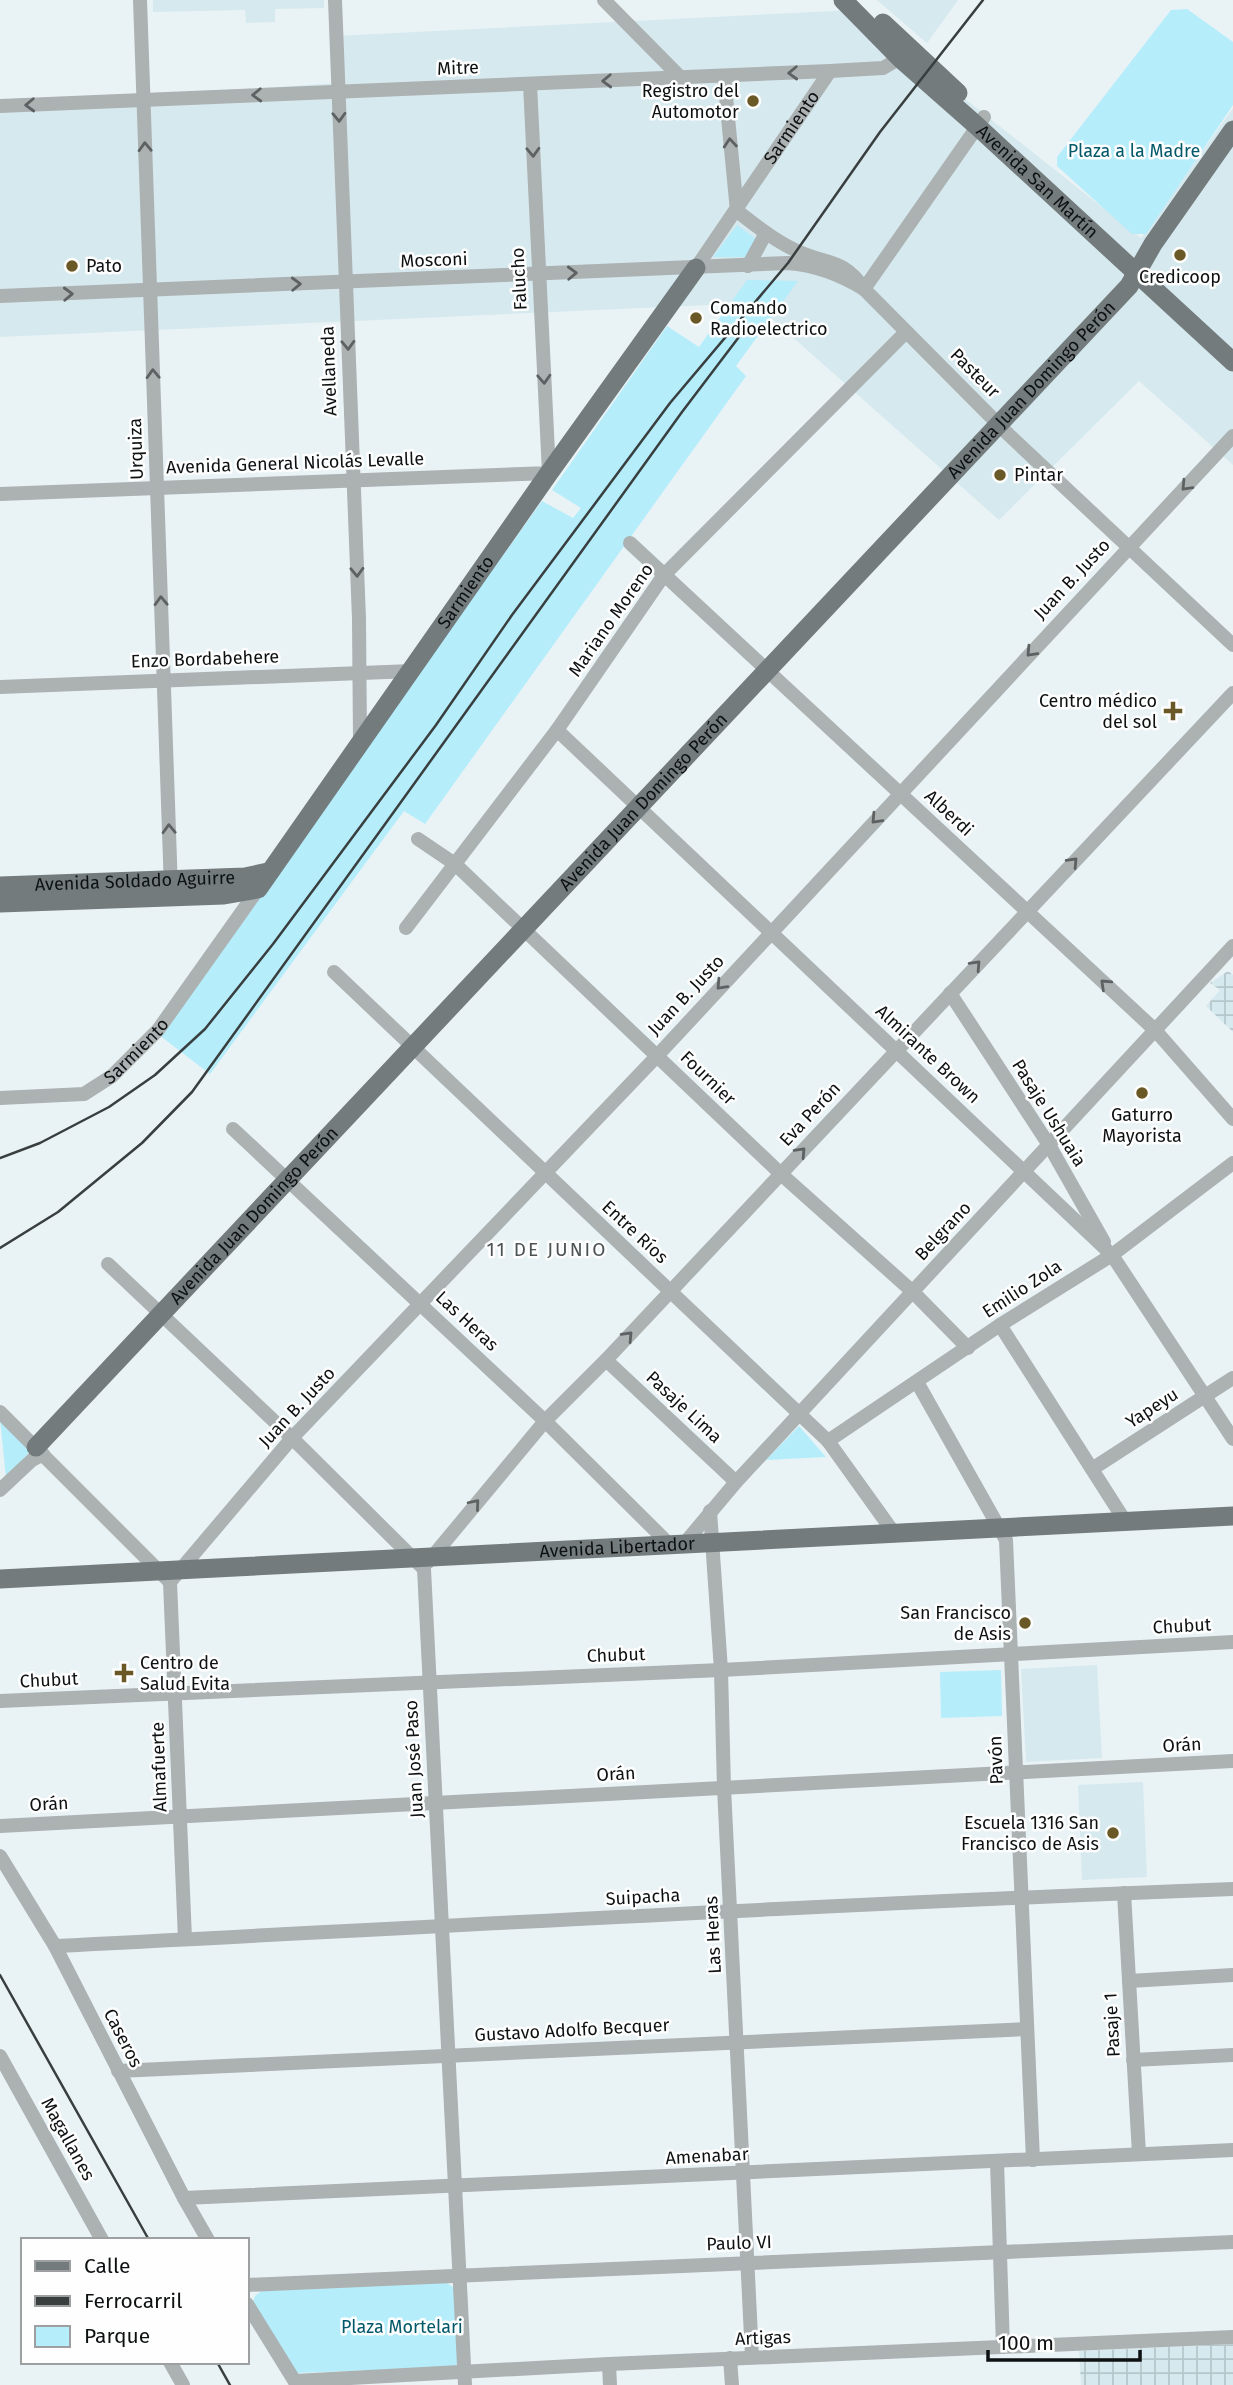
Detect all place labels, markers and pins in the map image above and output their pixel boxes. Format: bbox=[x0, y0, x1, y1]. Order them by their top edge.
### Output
place label: Registro del Automotor bbox=[642, 80, 739, 123]
marker: Registro del Automotor bbox=[745, 93, 761, 109]
marker: Credicoop bbox=[1172, 247, 1188, 263]
place label: Pato bbox=[86, 255, 122, 277]
marker: Pato bbox=[64, 258, 80, 274]
place label: Credicoop bbox=[1139, 266, 1221, 288]
place label: Comando Radioelectrico bbox=[710, 297, 828, 340]
marker: Comando Radioelectrico bbox=[688, 310, 704, 326]
place label: Pintar bbox=[1014, 464, 1063, 486]
marker: Pintar bbox=[992, 467, 1008, 483]
place label: Centro médico del sol bbox=[1039, 690, 1157, 733]
marker: Centro médico del sol bbox=[1163, 701, 1183, 721]
marker: Gaturro Mayorista bbox=[1134, 1085, 1150, 1101]
place label: Gaturro Mayorista bbox=[1102, 1104, 1182, 1147]
place label: San Francisco de Asis bbox=[900, 1602, 1011, 1645]
marker: San Francisco de Asis bbox=[1017, 1615, 1033, 1631]
place label: Centro de Salud Evita bbox=[140, 1652, 230, 1695]
marker: Centro de Salud Evita bbox=[114, 1663, 134, 1683]
place label: Escuela 1316 San Francisco de Asis bbox=[961, 1812, 1099, 1855]
marker: Escuela 1316 San Francisco de Asis bbox=[1105, 1825, 1121, 1841]

